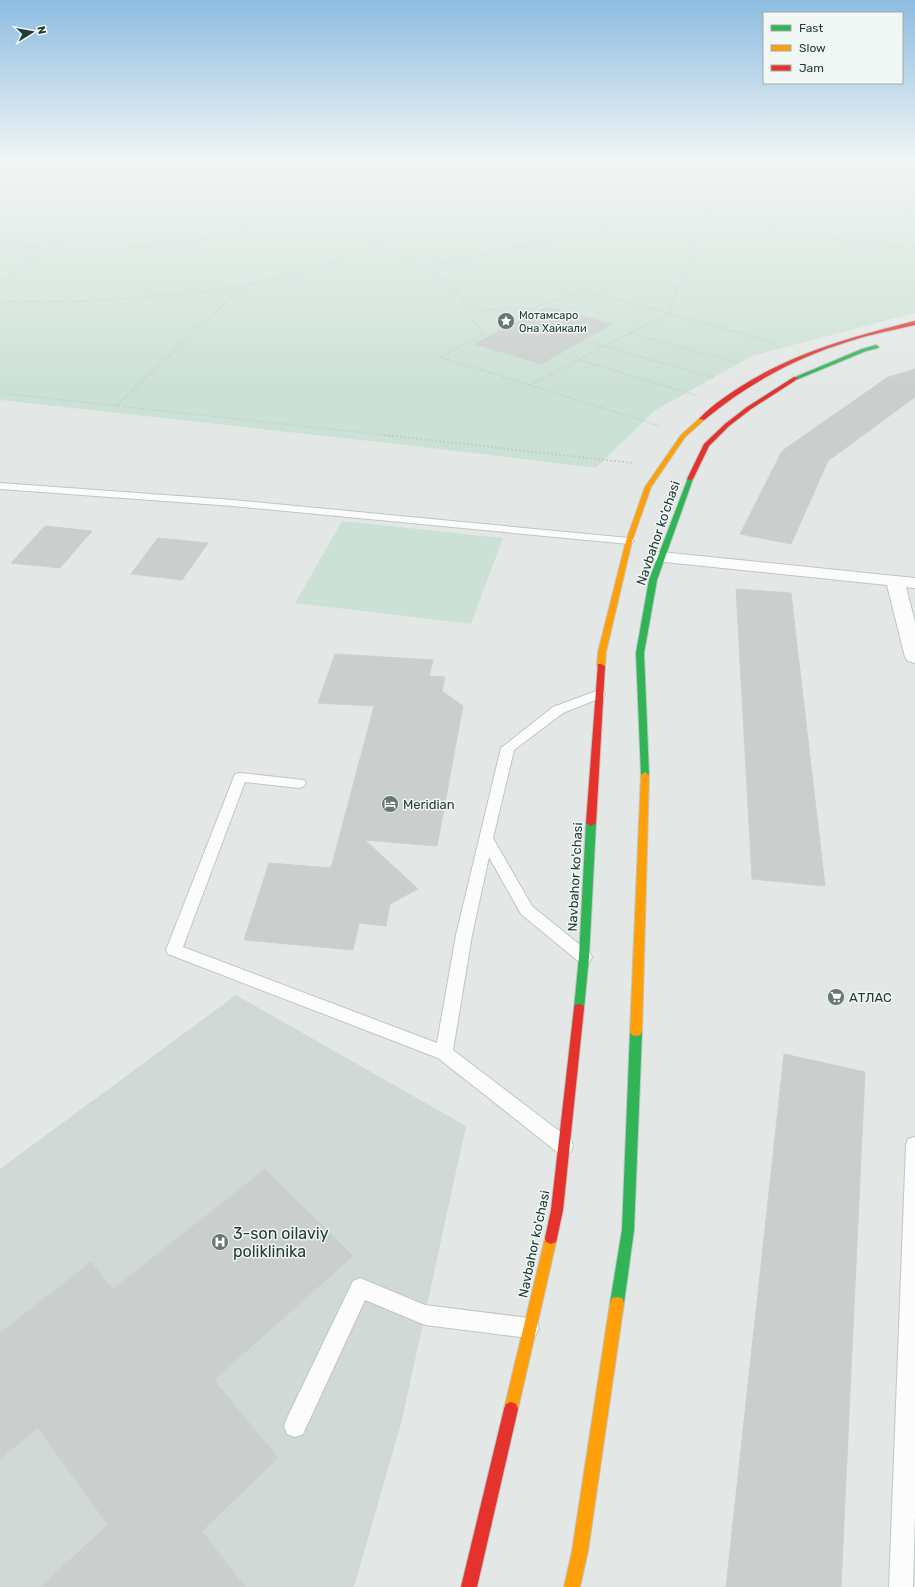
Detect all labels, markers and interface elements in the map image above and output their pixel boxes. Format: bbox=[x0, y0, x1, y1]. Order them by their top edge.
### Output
north arrow bbox=[12, 12, 52, 52]
legend bbox=[763, 12, 903, 84]
text: Fast bbox=[799, 21, 823, 35]
text: N bbox=[34, 25, 48, 35]
text: Slow bbox=[799, 41, 826, 55]
text: Jam bbox=[799, 61, 824, 75]
place label: Мотамсаро Она Хайкали bbox=[519, 309, 587, 335]
place icon: Мотамсаро Она Хайкали bbox=[496, 311, 516, 331]
street label: Navbahor ko'chasi bbox=[633, 479, 683, 587]
hotel icon: Meridian bbox=[380, 794, 400, 814]
place label: Meridian bbox=[403, 797, 455, 812]
street label: Navbahor ko'chasi bbox=[565, 822, 585, 932]
supermarket icon: АТЛАС bbox=[826, 987, 846, 1007]
place label: АТЛАС bbox=[849, 990, 892, 1005]
street label: Navbahor ko'chasi bbox=[515, 1189, 553, 1299]
place label: 3-son oilaviy poliklinika bbox=[233, 1224, 329, 1261]
hospital icon: 3-son oilaviy poliklinika bbox=[210, 1232, 230, 1252]

